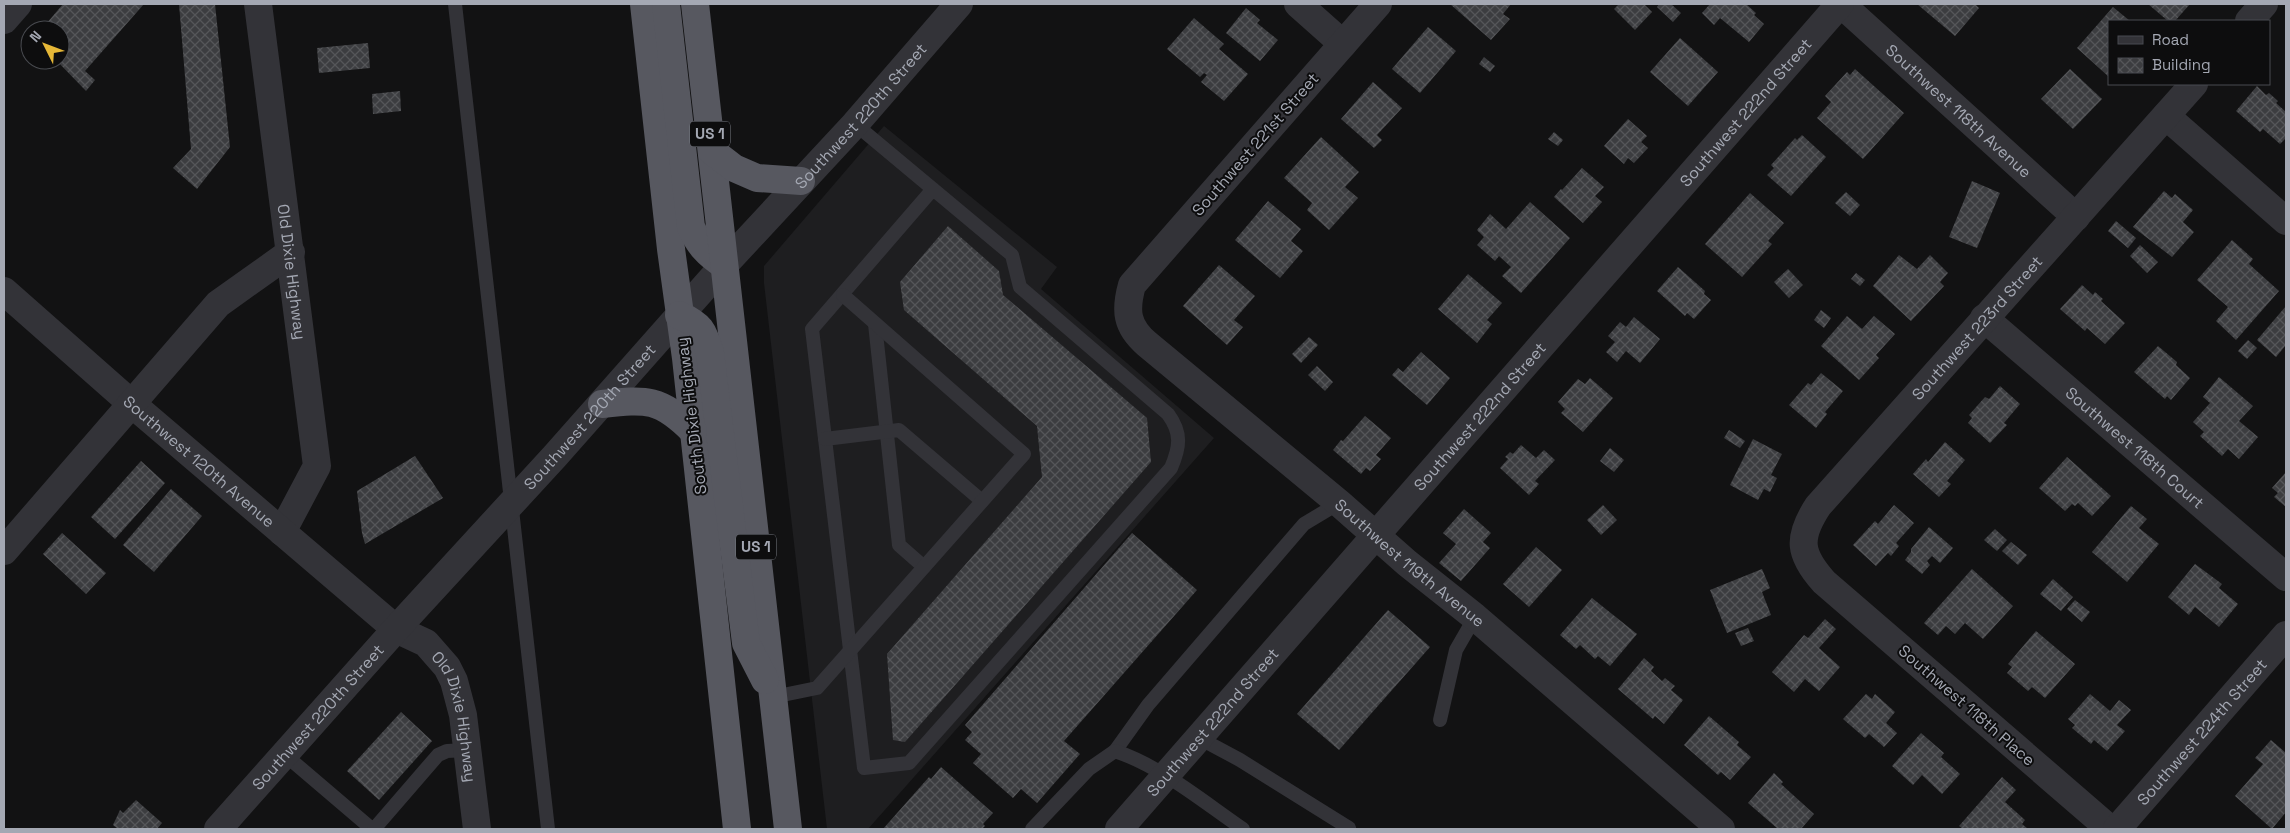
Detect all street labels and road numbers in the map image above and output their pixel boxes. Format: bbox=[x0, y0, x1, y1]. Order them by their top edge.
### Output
street label: Southwest 222nd Street bbox=[1675, 34, 1816, 191]
street label: Southwest 220th Street bbox=[790, 39, 931, 193]
street label: Southwest 118th Avenue bbox=[1881, 40, 2036, 183]
street label: Southwest 221st Street bbox=[1187, 68, 1323, 220]
road number: US 1 bbox=[690, 122, 730, 146]
street label: Old Dixie Highway bbox=[273, 203, 311, 341]
street label: Southwest 223rd Street bbox=[1907, 251, 2047, 405]
street label: South Dixie Highway bbox=[671, 336, 712, 496]
street label: Southwest 222nd Street bbox=[1409, 338, 1551, 495]
street label: Southwest 220th Street bbox=[519, 340, 660, 494]
street label: Southwest 118th Court bbox=[2061, 382, 2209, 513]
street label: Southwest 120th Avenue bbox=[119, 391, 279, 532]
street label: Southwest 119th Avenue bbox=[1330, 494, 1489, 632]
road number: US 1 bbox=[736, 534, 776, 560]
street label: Southwest 220th Street bbox=[248, 640, 389, 795]
street label: Southwest 118th Place bbox=[1894, 640, 2039, 771]
street label: Southwest 222nd Street bbox=[1142, 644, 1283, 801]
street label: Old Dixie Highway bbox=[427, 647, 481, 783]
street label: Southwest 224th Street bbox=[2133, 654, 2272, 810]

